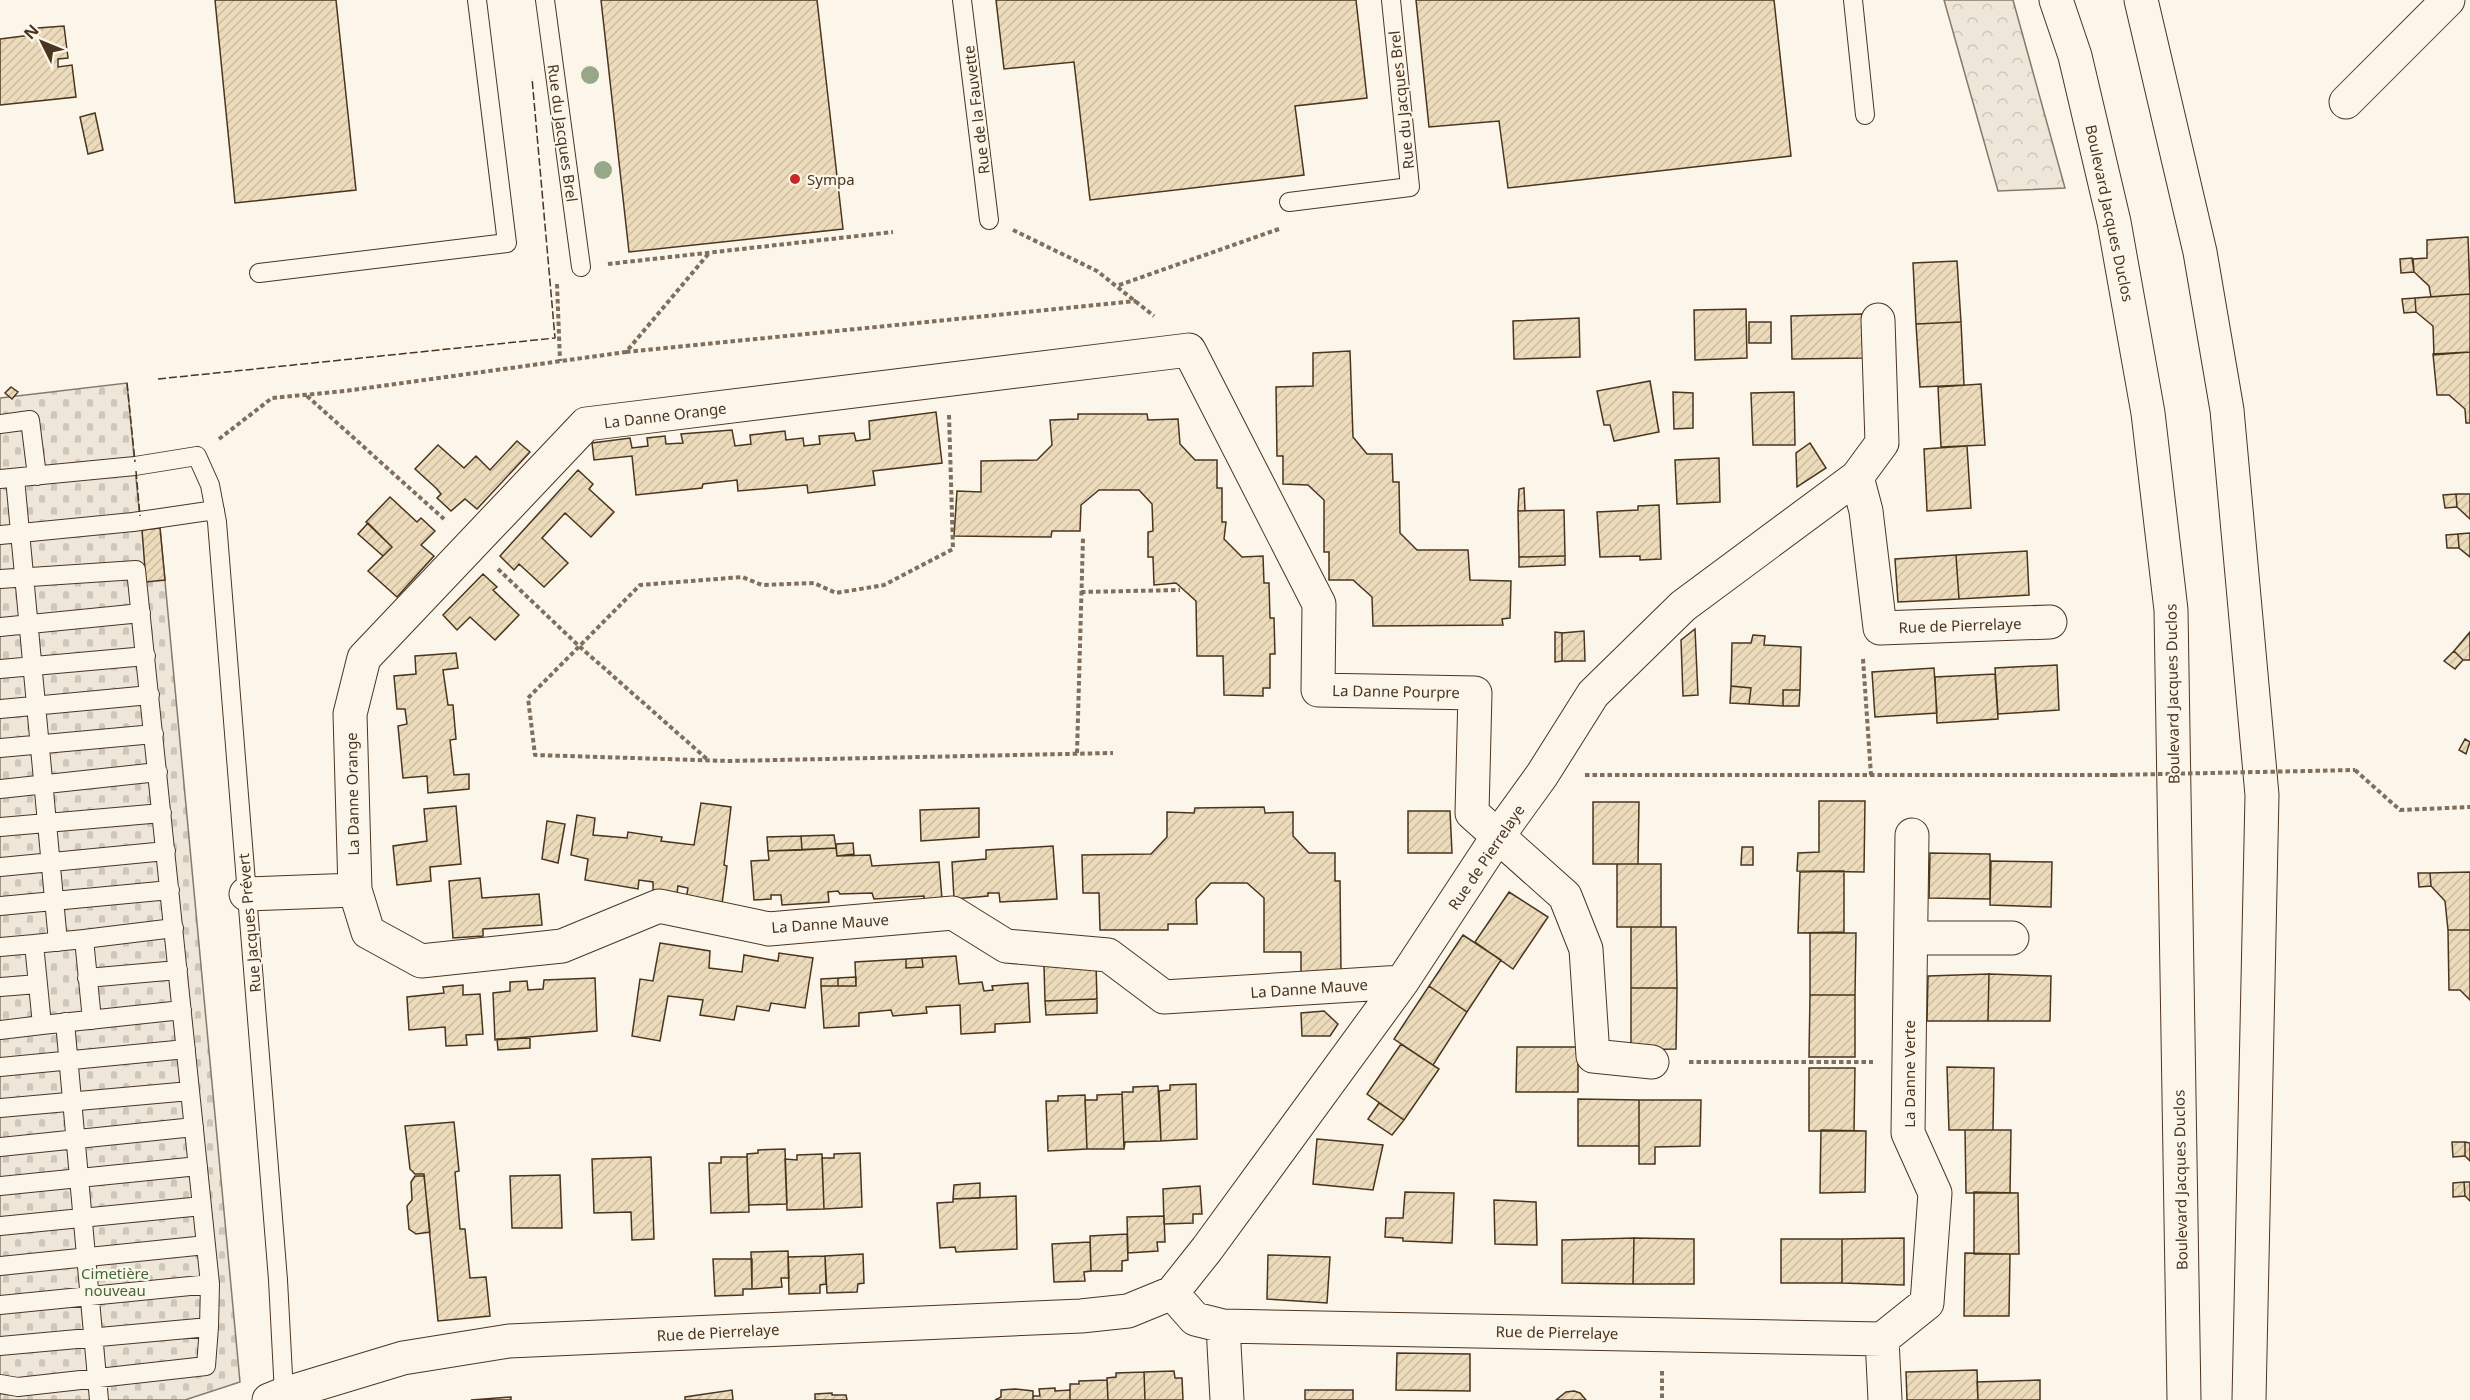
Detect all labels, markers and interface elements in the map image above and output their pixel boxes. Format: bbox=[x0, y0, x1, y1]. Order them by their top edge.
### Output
north arrow bbox=[12, 12, 72, 72]
text: N bbox=[19, 20, 44, 44]
street label: Rue du Jacques Brel bbox=[1384, 30, 1418, 170]
street label: Rue de la Fauvette bbox=[958, 44, 994, 176]
street label: Rue du Jacques Brel bbox=[543, 63, 583, 203]
street label: Boulevard Jacques Duclos bbox=[2081, 123, 2139, 303]
place label: Sympa bbox=[807, 169, 855, 189]
marker: Sympa bbox=[788, 172, 802, 186]
street label: La Danne Orange bbox=[603, 398, 727, 432]
street label: Boulevard Jacques Duclos bbox=[2160, 604, 2184, 784]
street label: Rue de Pierrelaye bbox=[1898, 613, 2022, 637]
street label: La Danne Pourpre bbox=[1332, 680, 1460, 702]
street label: La Danne Orange bbox=[341, 732, 363, 856]
street label: Rue de Pierrelaye bbox=[1443, 800, 1529, 914]
street label: Rue Jacques Prévert bbox=[233, 852, 265, 993]
street label: La Danne Mauve bbox=[771, 909, 889, 937]
street label: La Danne Mauve bbox=[1250, 974, 1368, 1002]
street label: La Danne Verte bbox=[1899, 1020, 1919, 1128]
street label: Boulevard Jacques Duclos bbox=[2168, 1090, 2192, 1270]
park label: Cimetière nouveau bbox=[81, 1263, 149, 1300]
street label: Rue de Pierrelaye bbox=[656, 1319, 780, 1345]
street label: Rue de Pierrelaye bbox=[1495, 1321, 1619, 1343]

